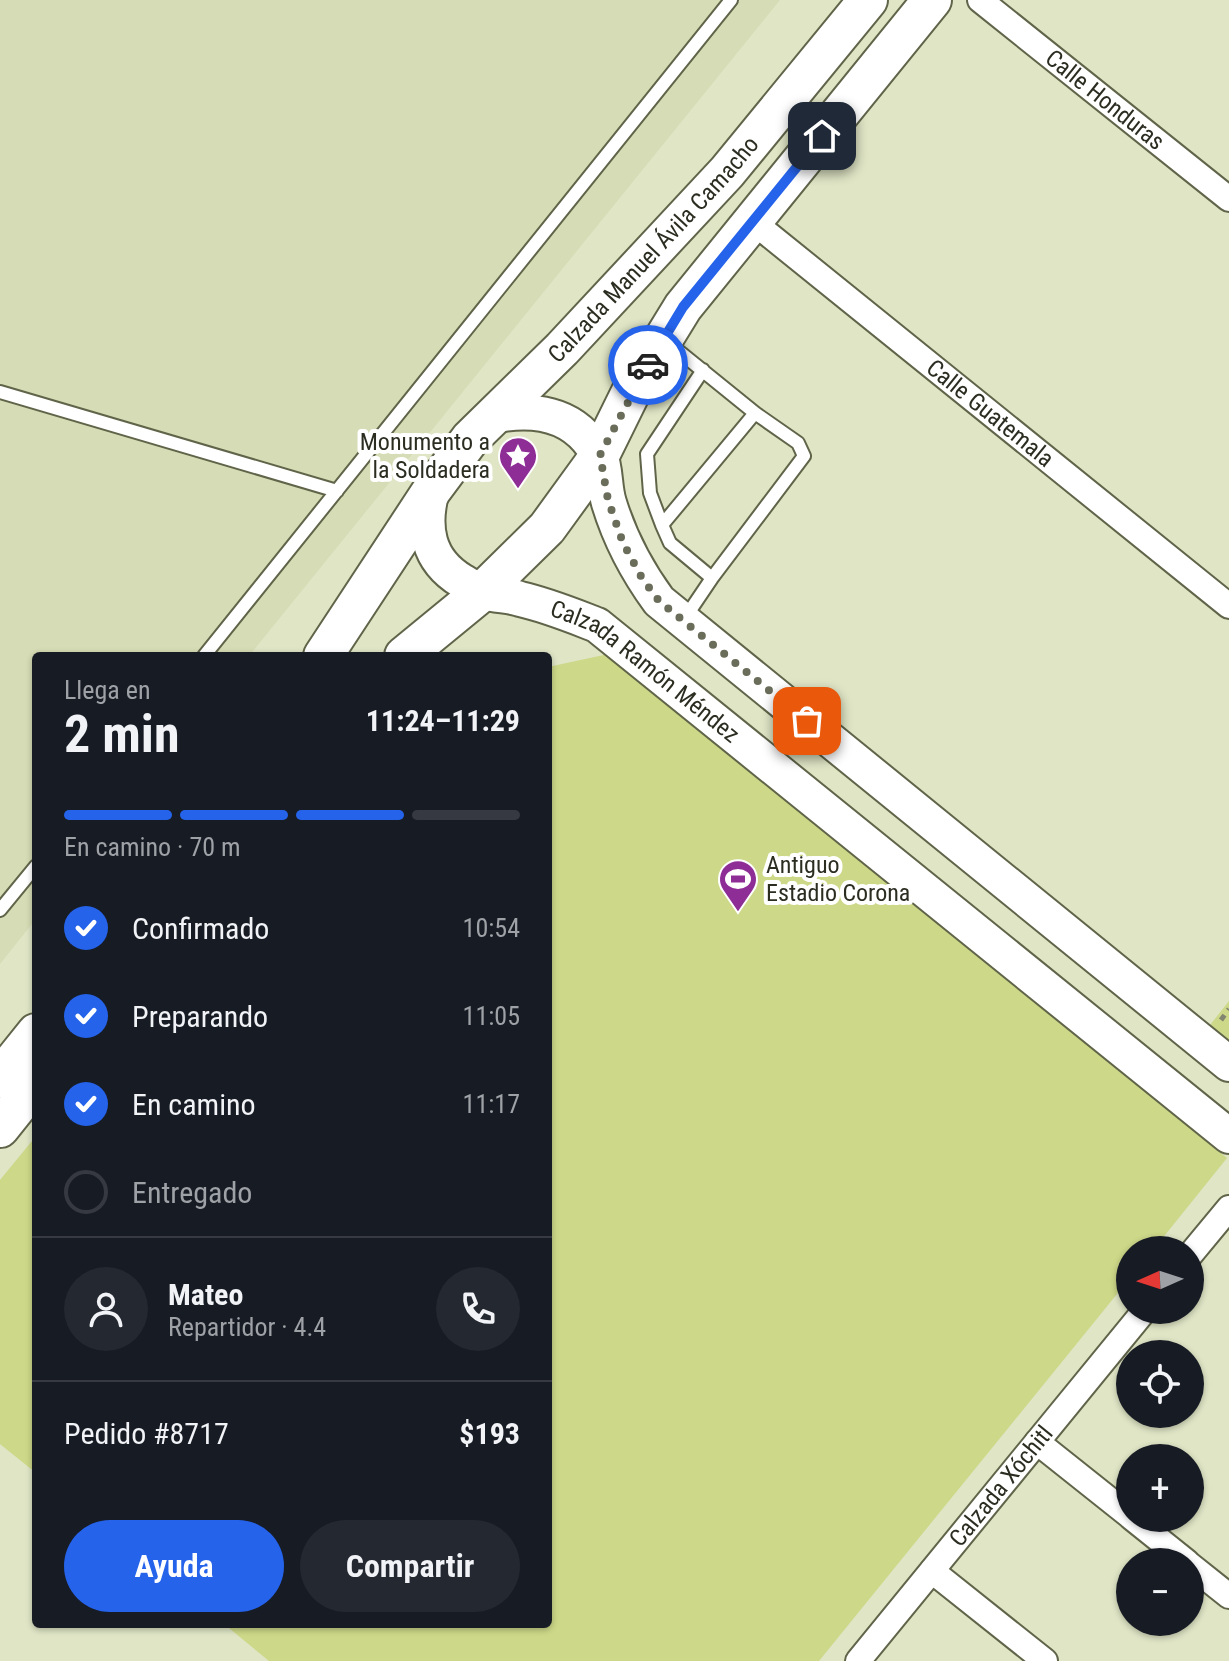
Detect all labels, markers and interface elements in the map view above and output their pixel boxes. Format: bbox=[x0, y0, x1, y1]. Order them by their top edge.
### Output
street label: Calle Honduras bbox=[1040, 44, 1170, 156]
pin bbox=[788, 102, 856, 170]
icon: home bbox=[800, 114, 844, 158]
street label: Calzada Manuel Ávila Camacho bbox=[542, 131, 764, 369]
courier bbox=[608, 325, 688, 405]
icon: car bbox=[626, 343, 670, 387]
street label: Calle Guatemala bbox=[921, 354, 1059, 473]
place label: Monumento a la Soldadera bbox=[360, 428, 490, 484]
place icon: Monumento a la Soldadera bbox=[497, 435, 539, 490]
street label: Calzada Ramón Méndez bbox=[547, 595, 745, 748]
text: Llega en bbox=[64, 675, 151, 705]
pin bbox=[773, 687, 841, 755]
icon: bag bbox=[785, 699, 829, 743]
text: 11:24–11:29 bbox=[366, 703, 520, 738]
text: 2 min bbox=[64, 704, 180, 765]
text: En camino · 70 m bbox=[64, 832, 241, 862]
place label: Antiguo Estadio Corona bbox=[766, 851, 910, 907]
sports icon: Antiguo Estadio Corona bbox=[717, 858, 759, 913]
icon: check bbox=[64, 906, 108, 950]
text: Confirmado bbox=[132, 911, 269, 946]
text: 10:54 bbox=[463, 913, 520, 943]
icon: check bbox=[64, 994, 108, 1038]
text: Preparando bbox=[132, 999, 268, 1034]
text: 11:05 bbox=[463, 1001, 520, 1031]
icon: check bbox=[64, 1082, 108, 1126]
text: En camino bbox=[132, 1087, 256, 1122]
text: 11:17 bbox=[463, 1089, 520, 1119]
text: Entregado bbox=[132, 1175, 252, 1210]
north arrow bbox=[1116, 1236, 1204, 1324]
map controls bbox=[1116, 1236, 1204, 1636]
button: person bbox=[64, 1267, 148, 1351]
button: phone bbox=[436, 1267, 520, 1351]
text: Mateo bbox=[168, 1277, 243, 1312]
text: Repartidor · 4.4 bbox=[168, 1312, 326, 1342]
button: locate bbox=[1116, 1340, 1204, 1428]
text: Pedido #8717 bbox=[64, 1416, 229, 1451]
text: $193 bbox=[459, 1416, 520, 1451]
street label: Calzada Xóchitl bbox=[944, 1420, 1059, 1552]
button: + bbox=[1116, 1444, 1204, 1532]
button: Ayuda bbox=[64, 1520, 284, 1612]
button: Compartir bbox=[300, 1520, 520, 1612]
button: − bbox=[1116, 1548, 1204, 1636]

